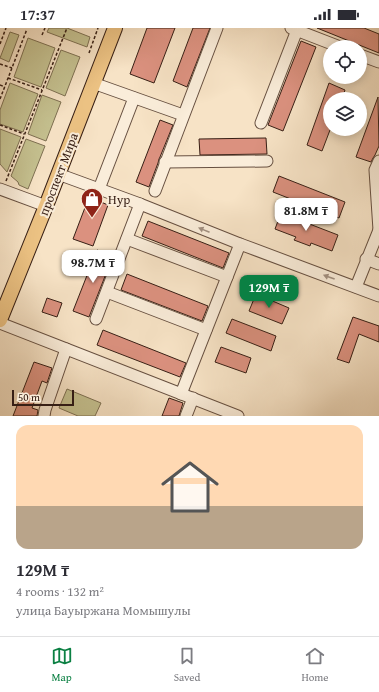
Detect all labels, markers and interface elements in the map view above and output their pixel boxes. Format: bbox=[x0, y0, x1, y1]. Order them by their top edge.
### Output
text: 17:37 bbox=[20, 4, 55, 25]
map controls bbox=[323, 40, 367, 136]
button: locate bbox=[323, 40, 367, 84]
button: layers bbox=[323, 92, 367, 136]
street label: проспект Мира bbox=[34, 129, 83, 218]
shop icon: Нур bbox=[79, 186, 105, 219]
place label: Нур bbox=[108, 190, 130, 209]
pin: 81.8M ₸ bbox=[269, 198, 343, 232]
text: 81.8M ₸ bbox=[284, 201, 328, 220]
one-way arrow bbox=[198, 226, 210, 232]
pin: 98.7M ₸ bbox=[56, 250, 130, 284]
text: 98.7M ₸ bbox=[71, 253, 115, 272]
one-way arrow bbox=[323, 274, 335, 280]
pin: 129M ₸ bbox=[236, 275, 302, 309]
text: 129M ₸ bbox=[249, 278, 289, 297]
scale bar bbox=[12, 388, 74, 407]
text: 50 m bbox=[18, 389, 40, 405]
icon: home bbox=[154, 451, 226, 523]
text: 129M ₸ bbox=[16, 557, 70, 582]
text: 4 rooms · 132 m² bbox=[16, 582, 104, 601]
text: улица Бауыржана Момышулы bbox=[16, 601, 191, 620]
tab: Map bbox=[51, 645, 73, 685]
tab: Saved bbox=[174, 645, 200, 685]
tab: Home bbox=[301, 645, 328, 685]

